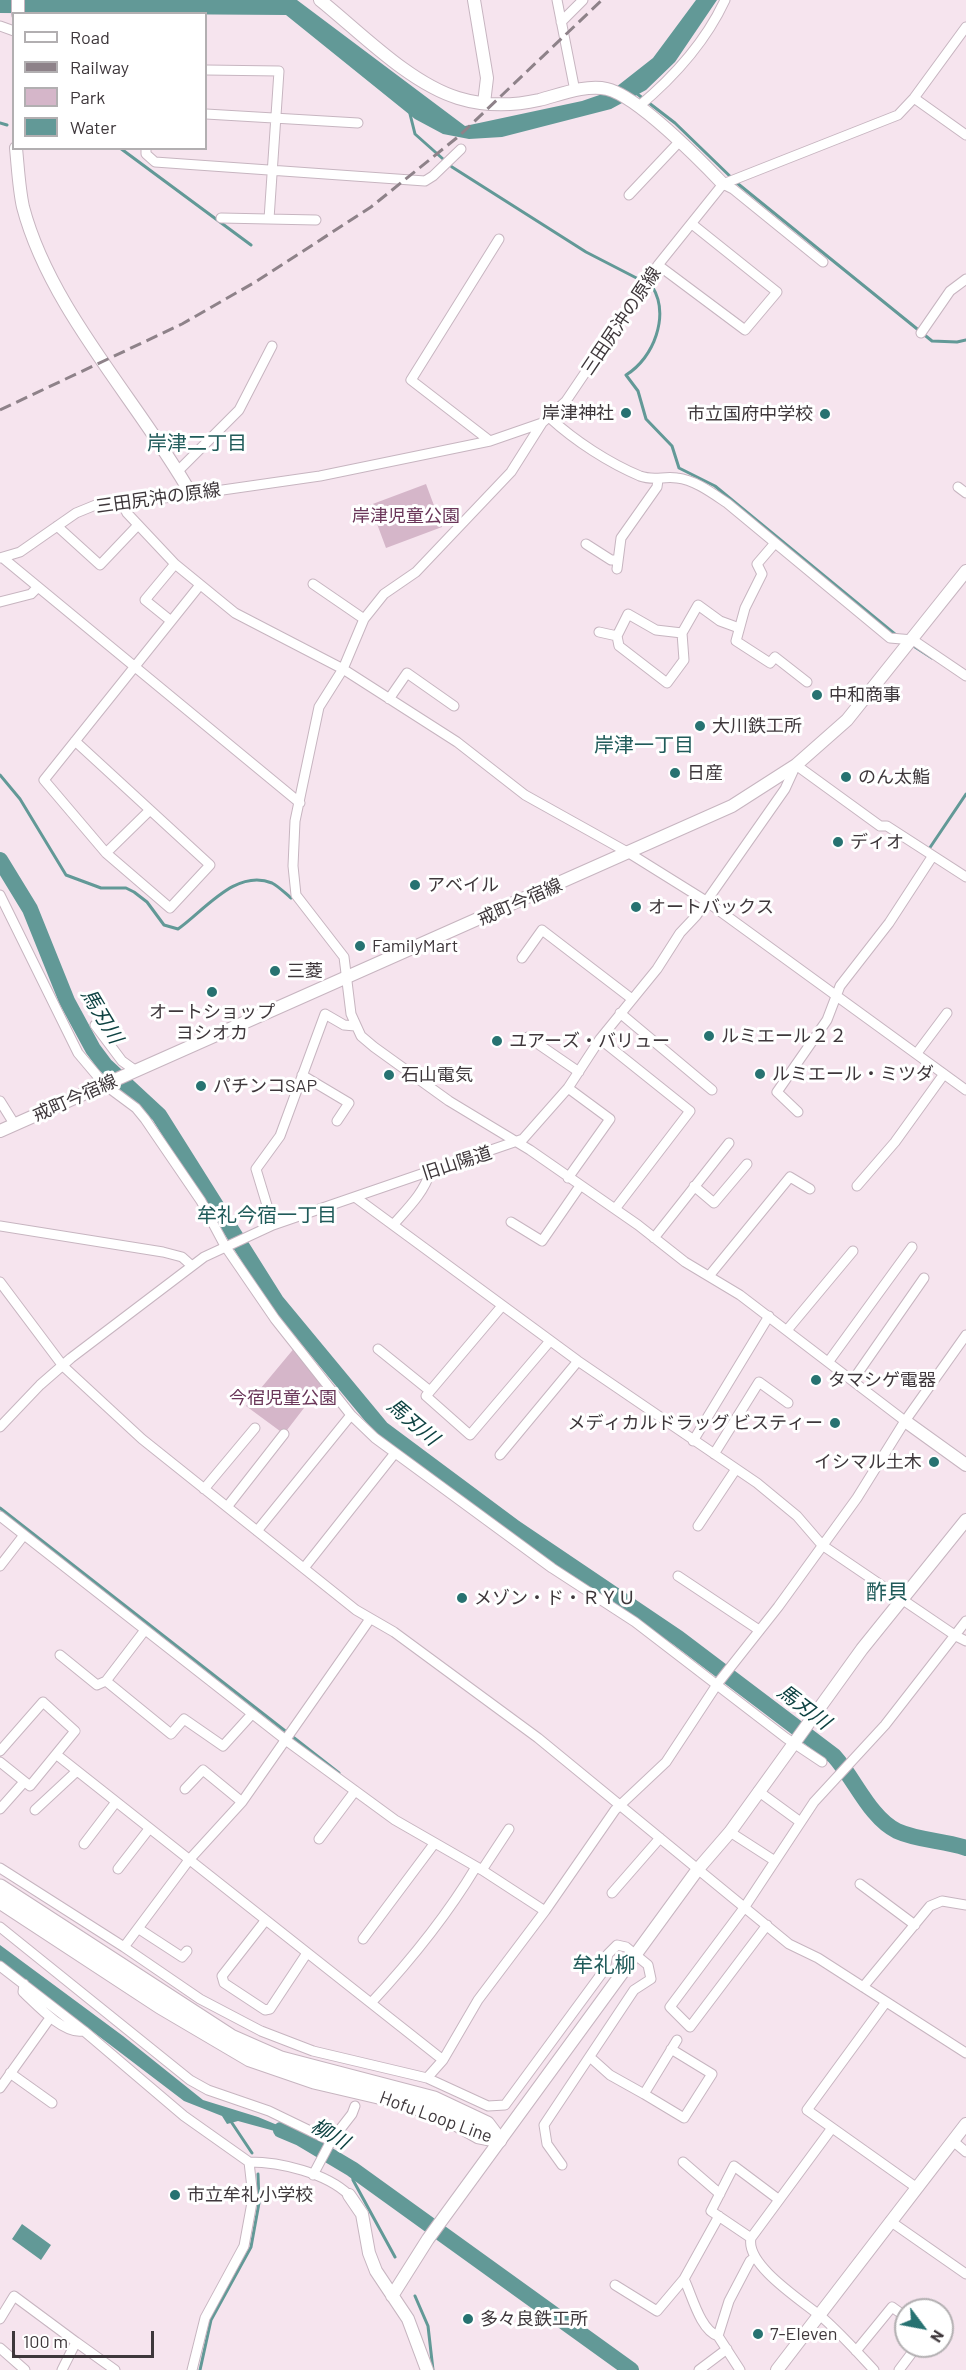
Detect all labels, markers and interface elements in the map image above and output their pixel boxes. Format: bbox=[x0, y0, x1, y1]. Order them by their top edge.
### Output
legend bbox=[12, 12, 207, 150]
text: Road bbox=[70, 26, 110, 48]
text: Railway bbox=[70, 56, 129, 78]
text: Park bbox=[70, 86, 105, 108]
text: Water bbox=[70, 116, 117, 138]
street label: 三田尻沖の原線 bbox=[577, 263, 665, 379]
place label: 岸津神社 bbox=[542, 402, 614, 424]
place label: 市立国府中学校 bbox=[687, 403, 813, 425]
marker: 岸津神社 bbox=[619, 406, 633, 420]
marker: 市立国府中学校 bbox=[818, 407, 832, 421]
district label: 岸津二丁目 bbox=[147, 431, 247, 455]
street label: 三田尻沖の原線 bbox=[94, 479, 222, 517]
park label: 岸津児童公園 bbox=[352, 505, 460, 527]
place label: 中和商事 bbox=[829, 684, 901, 706]
marker: 中和商事 bbox=[810, 688, 824, 702]
place label: 大川鉄工所 bbox=[712, 715, 802, 737]
marker: 大川鉄工所 bbox=[693, 719, 707, 733]
district label: 岸津一丁目 bbox=[594, 733, 694, 757]
place label: 日産 bbox=[687, 762, 723, 784]
marker: 日産 bbox=[668, 766, 682, 780]
place label: のん太鮨 bbox=[858, 766, 930, 788]
marker: のん太鮨 bbox=[839, 770, 853, 784]
place label: ディオ bbox=[850, 831, 904, 853]
marker: ディオ bbox=[831, 835, 845, 849]
place label: アベイル bbox=[427, 874, 499, 896]
street label: 戒町今宿線 bbox=[474, 874, 566, 930]
marker: アベイル bbox=[408, 878, 422, 892]
place label: オートバックス bbox=[648, 896, 774, 918]
marker: オートバックス bbox=[629, 900, 643, 914]
place label: FamilyMart bbox=[372, 935, 458, 957]
marker: FamilyMart bbox=[353, 939, 367, 953]
place label: 三菱 bbox=[287, 960, 323, 982]
marker: 三菱 bbox=[268, 964, 282, 978]
water label: 馬刃川 bbox=[76, 984, 128, 1048]
marker: オートショップ ヨシオカ bbox=[205, 985, 219, 999]
place label: オートショップ ヨシオカ bbox=[149, 1001, 275, 1044]
place label: ルミエール２２ bbox=[721, 1025, 847, 1047]
marker: ルミエール２２ bbox=[702, 1029, 716, 1043]
place label: ユアーズ・バリュー bbox=[509, 1030, 670, 1052]
marker: ユアーズ・バリュー bbox=[490, 1034, 504, 1048]
place label: ルミエール・ミツダ bbox=[772, 1063, 934, 1085]
place label: 石山電気 bbox=[401, 1064, 473, 1086]
marker: ルミエール・ミツダ bbox=[753, 1067, 767, 1081]
marker: 石山電気 bbox=[382, 1068, 396, 1082]
street label: 戒町今宿線 bbox=[29, 1070, 121, 1126]
place label: パチンコSAP bbox=[213, 1075, 317, 1097]
marker: パチンコSAP bbox=[194, 1079, 208, 1093]
street label: 旧山陽道 bbox=[419, 1142, 495, 1184]
district label: 牟礼今宿一丁目 bbox=[197, 1203, 337, 1227]
place label: タマシゲ電器 bbox=[828, 1369, 936, 1391]
marker: タマシゲ電器 bbox=[809, 1373, 823, 1387]
park label: 今宿児童公園 bbox=[229, 1387, 337, 1409]
water label: 馬刃川 bbox=[382, 1394, 444, 1450]
place label: メディカルドラッグ ビスティー bbox=[567, 1412, 823, 1434]
marker: メディカルドラッグ ビスティー bbox=[828, 1416, 842, 1430]
place label: イシマル土木 bbox=[814, 1451, 922, 1473]
marker: イシマル土木 bbox=[927, 1455, 941, 1469]
district label: 酢貝 bbox=[866, 1579, 908, 1605]
place label: メゾン・ド・ＲＹＵ bbox=[474, 1587, 636, 1609]
marker: メゾン・ド・ＲＹＵ bbox=[455, 1591, 469, 1605]
water label: 馬刃川 bbox=[773, 1679, 835, 1735]
district label: 牟礼柳 bbox=[573, 1952, 635, 1978]
street label: Hofu Loop Line bbox=[377, 2087, 495, 2147]
water label: 柳川 bbox=[307, 2114, 353, 2154]
place label: 市立牟礼小学校 bbox=[187, 2184, 313, 2206]
marker: 市立牟礼小学校 bbox=[168, 2188, 182, 2202]
north arrow bbox=[894, 2298, 954, 2358]
place label: 多々良鉄工所 bbox=[480, 2308, 588, 2330]
marker: 多々良鉄工所 bbox=[461, 2312, 475, 2326]
scale bar bbox=[15, 2319, 158, 2357]
place label: 7-Eleven bbox=[770, 2323, 838, 2345]
marker: 7-Eleven bbox=[751, 2327, 765, 2341]
text: N bbox=[927, 2327, 949, 2346]
text: 100 m bbox=[23, 2330, 68, 2352]

